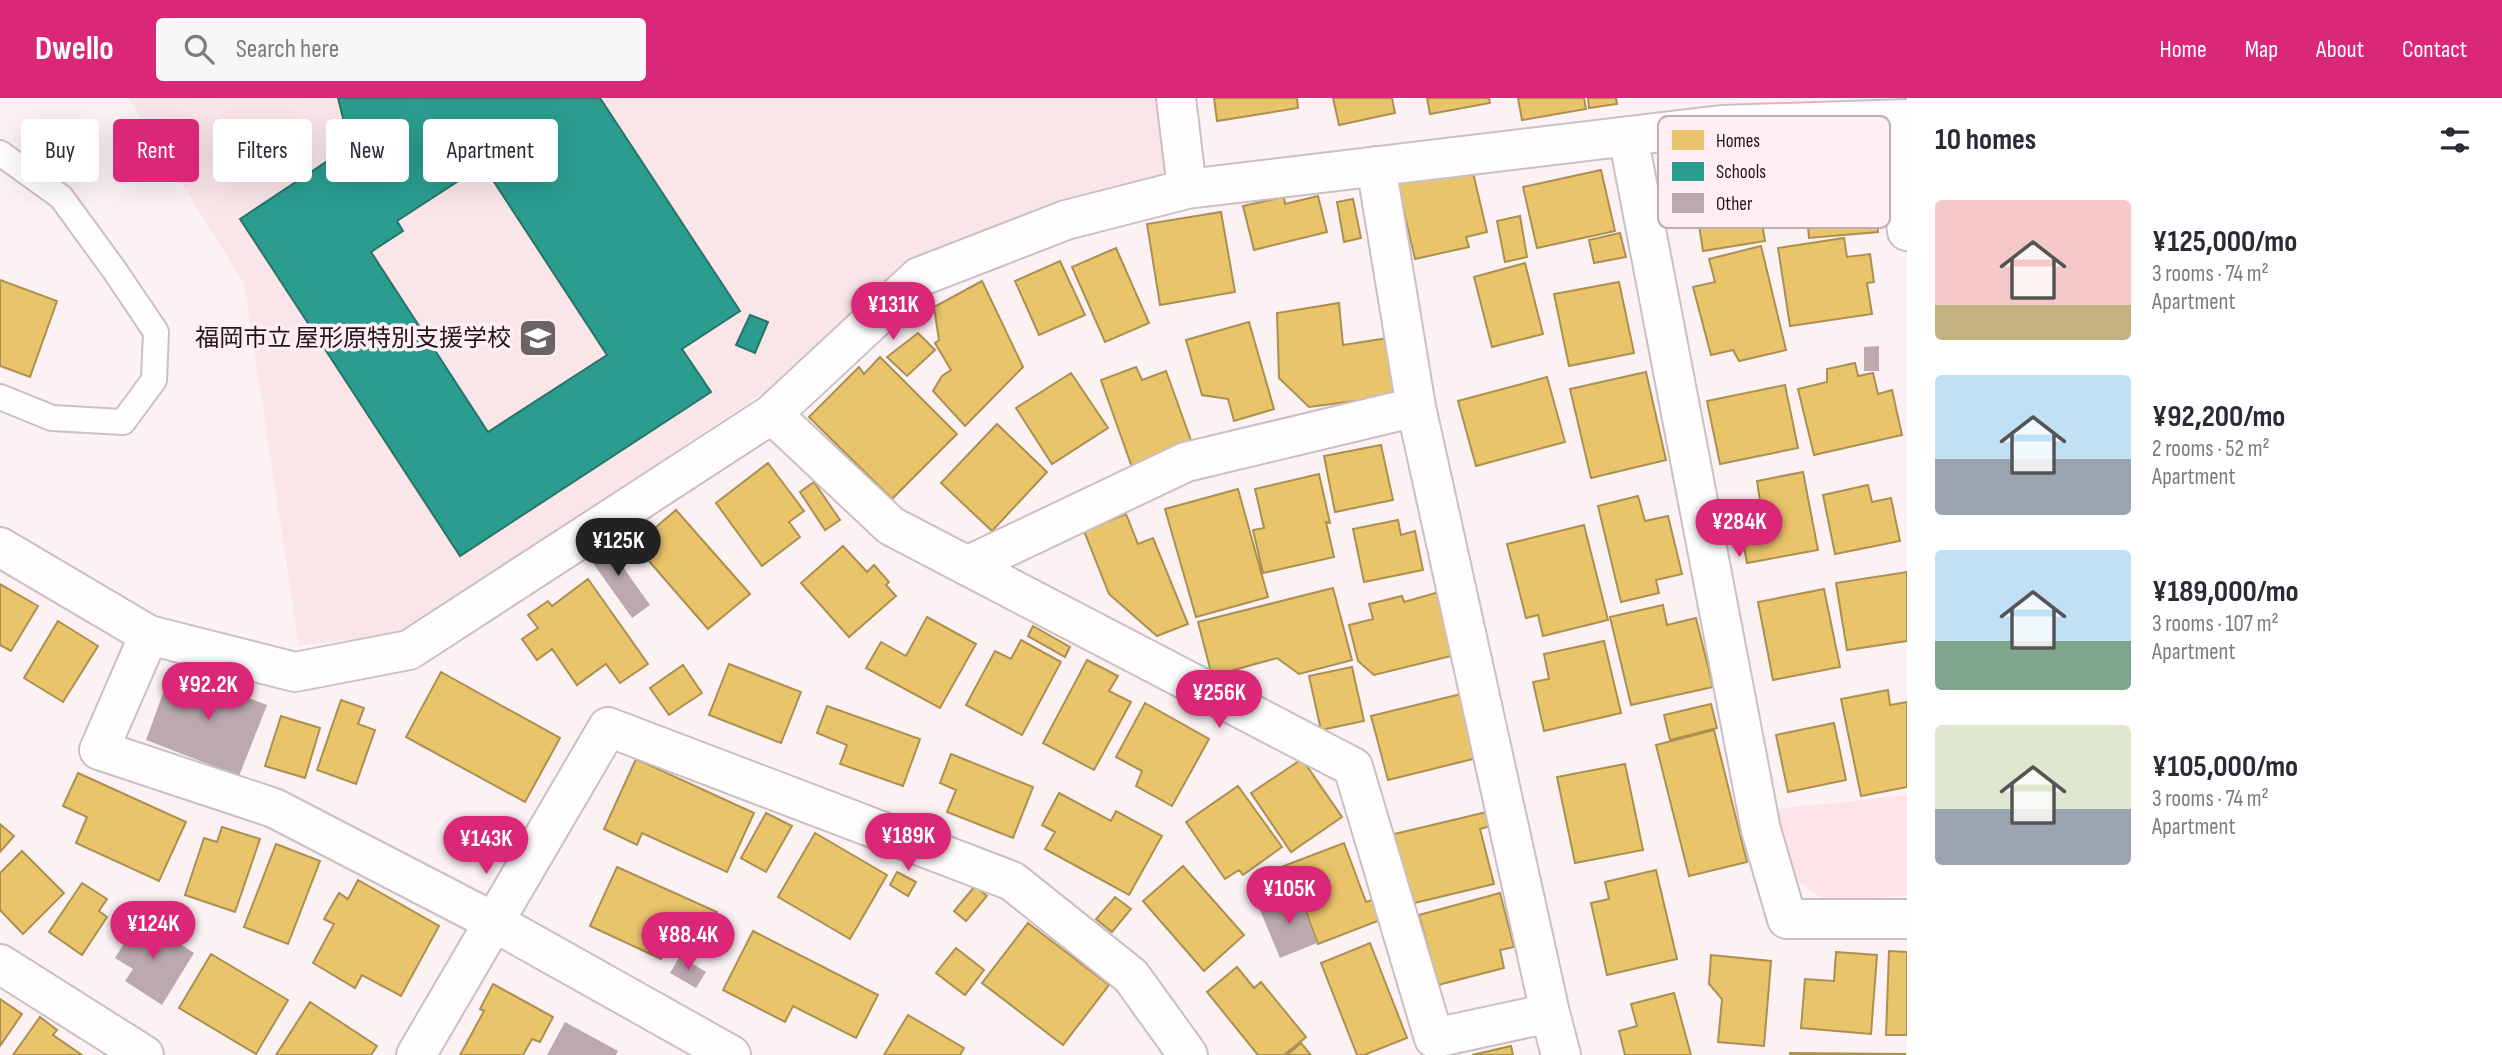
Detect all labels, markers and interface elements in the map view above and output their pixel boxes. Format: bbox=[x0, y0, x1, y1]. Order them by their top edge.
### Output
search box bbox=[156, 18, 646, 81]
text: Dwello bbox=[35, 29, 114, 69]
icon: search bbox=[180, 30, 218, 68]
text: Search here bbox=[236, 34, 339, 65]
text: Home bbox=[2159, 35, 2207, 64]
text: Map bbox=[2245, 35, 2278, 64]
text: About bbox=[2316, 35, 2364, 64]
text: Contact bbox=[2402, 35, 2467, 64]
legend bbox=[1658, 116, 1890, 228]
chip: Buy bbox=[21, 119, 99, 182]
chip: Rent bbox=[113, 119, 199, 182]
chip: Filters bbox=[213, 119, 312, 182]
chip: New bbox=[326, 119, 409, 182]
chip: Apartment bbox=[423, 119, 558, 182]
icon: filters bbox=[2436, 121, 2474, 159]
text: 10 homes bbox=[1935, 122, 2036, 158]
text: Homes bbox=[1716, 130, 1760, 153]
text: Schools bbox=[1716, 161, 1766, 184]
text: Other bbox=[1716, 193, 1753, 216]
text: ¥125,000/mo bbox=[2152, 224, 2297, 260]
icon: home bbox=[1991, 228, 2075, 312]
text: 3 rooms · 74 m² bbox=[2152, 260, 2269, 288]
pin: ¥131K bbox=[844, 282, 942, 342]
text: Apartment bbox=[2152, 288, 2236, 316]
text: ¥131K bbox=[867, 291, 919, 319]
school or university icon: 福岡市立 屋形原特別支援学校 bbox=[517, 317, 559, 359]
place label: 福岡市立 屋形原特別支援学校 bbox=[195, 324, 511, 353]
text: ¥92,200/mo bbox=[2152, 399, 2285, 435]
icon: home bbox=[1991, 403, 2075, 487]
text: 2 rooms · 52 m² bbox=[2152, 435, 2270, 463]
text: Apartment bbox=[2152, 463, 2236, 491]
pin: ¥284K bbox=[1690, 500, 1788, 559]
text: ¥284K bbox=[1711, 508, 1767, 536]
pin: ¥125K bbox=[569, 518, 667, 578]
text: ¥125K bbox=[592, 527, 644, 555]
text: ¥189,000/mo bbox=[2152, 574, 2299, 610]
icon: home bbox=[1991, 578, 2075, 662]
text: 3 rooms · 107 m² bbox=[2152, 610, 2279, 638]
text: Apartment bbox=[2152, 638, 2236, 666]
pin: ¥92.2K bbox=[151, 662, 265, 722]
pin: ¥256K bbox=[1170, 670, 1268, 730]
text: ¥92.2K bbox=[178, 671, 238, 699]
text: ¥256K bbox=[1192, 679, 1246, 707]
text: ¥105,000/mo bbox=[2152, 749, 2298, 785]
icon: home bbox=[1991, 753, 2075, 837]
text: 3 rooms · 74 m² bbox=[2152, 785, 2269, 813]
text: Apartment bbox=[2152, 813, 2236, 841]
pin: ¥189K bbox=[859, 814, 957, 873]
pin: ¥143K bbox=[437, 816, 535, 876]
text: ¥189K bbox=[881, 822, 935, 850]
text: ¥143K bbox=[459, 825, 513, 853]
pin: ¥105K bbox=[1240, 866, 1338, 926]
text: ¥105K bbox=[1262, 875, 1316, 903]
pin: ¥124K bbox=[104, 902, 202, 961]
text: ¥124K bbox=[126, 910, 180, 938]
pin: ¥88.4K bbox=[631, 912, 745, 972]
text: ¥88.4K bbox=[658, 921, 718, 949]

